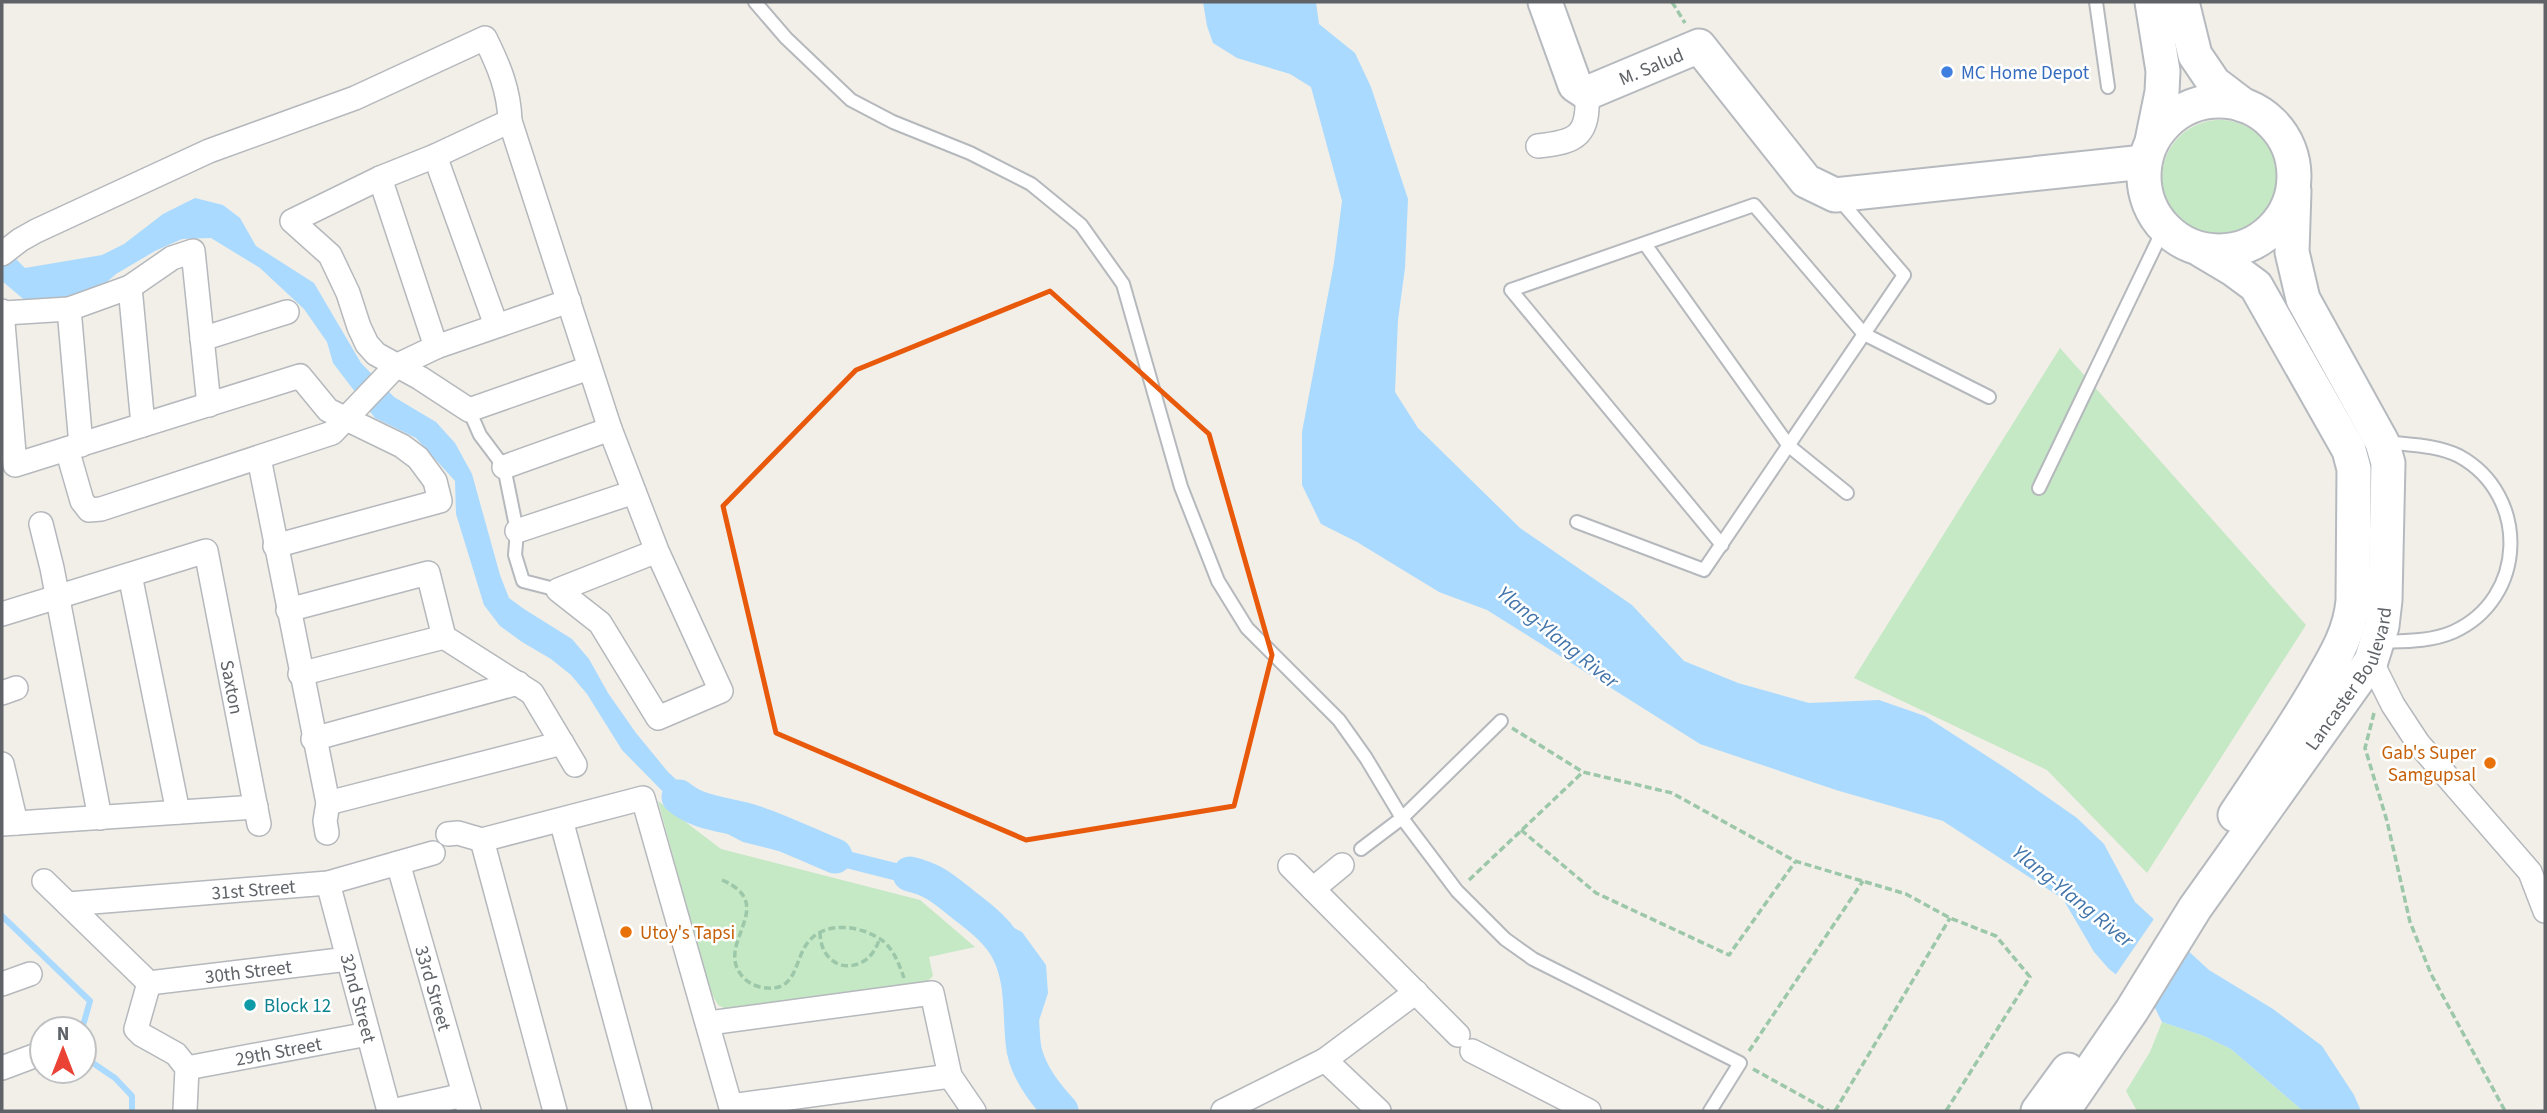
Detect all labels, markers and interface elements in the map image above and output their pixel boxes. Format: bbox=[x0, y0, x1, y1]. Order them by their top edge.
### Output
street label: M. Salud bbox=[1615, 42, 1688, 93]
place label: MC Home Depot bbox=[1961, 60, 2090, 87]
marker: MC Home Depot bbox=[1939, 64, 1955, 80]
water label: Ylang-Ylang River bbox=[1491, 579, 1626, 696]
street label: Lancaster Boulevard bbox=[2299, 606, 2399, 756]
street label: Saxton bbox=[212, 658, 249, 717]
place label: Gab's Super Samgupsal bbox=[2382, 740, 2476, 789]
marker: Gab's Super Samgupsal bbox=[2482, 755, 2498, 771]
water label: Ylang-Ylang River bbox=[2006, 838, 2141, 955]
street label: 31st Street bbox=[210, 874, 297, 907]
place label: Utoy's Tapsi bbox=[640, 920, 735, 947]
marker: Utoy's Tapsi bbox=[618, 924, 634, 940]
street label: 33rd Street bbox=[407, 943, 457, 1035]
street label: 32nd Street bbox=[332, 951, 382, 1046]
street label: 30th Street bbox=[204, 954, 294, 991]
place label: Block 12 bbox=[264, 993, 331, 1020]
marker: Block 12 bbox=[242, 997, 258, 1013]
north arrow bbox=[28, 1015, 98, 1085]
text: N bbox=[57, 1021, 69, 1048]
street label: 29th Street bbox=[233, 1031, 325, 1074]

